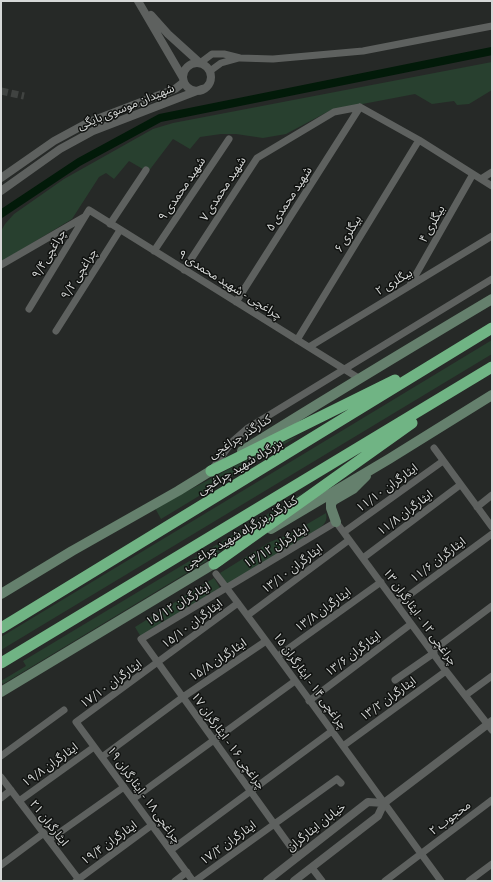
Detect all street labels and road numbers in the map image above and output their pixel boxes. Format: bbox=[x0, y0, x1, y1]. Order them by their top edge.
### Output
street label: شهیدان موسوی بایگی bbox=[75, 81, 177, 133]
street label: شهید محمدی ۹ bbox=[155, 154, 209, 224]
street label: شهید محمدی ۷ bbox=[197, 154, 249, 224]
street label: شهید محمدی ۵ bbox=[263, 164, 315, 234]
street label: بیگلری ۴ bbox=[416, 203, 448, 245]
street label: بیگلری ۶ bbox=[331, 213, 365, 255]
street label: ۹/۴چراغچی bbox=[29, 227, 69, 281]
street label: ۹/۲ چراغچی bbox=[58, 246, 100, 302]
street label: ۹ چراغچی - شهید محمدی bbox=[175, 247, 285, 323]
street label: بیگلری ۲ bbox=[373, 265, 415, 299]
street label: کنارگذر چراغچی bbox=[206, 412, 274, 462]
street label: بزرگراه شهید چراغچی bbox=[195, 436, 285, 498]
street label: ایثارگران ۱۱/۱۰ bbox=[353, 461, 421, 515]
street label: ایثارگران ۱۱/۸ bbox=[374, 487, 436, 539]
street label: کنارگذر بزرگراه شهید چراغچی bbox=[180, 493, 300, 573]
street label: ایثارگران ۱۳/۱۲ bbox=[241, 521, 311, 571]
street label: ایثارگران ۱۱/۶ bbox=[407, 534, 469, 586]
street label: ایثارگران ۱۳/۱۰ bbox=[259, 541, 325, 597]
street label: چراغچی ۱۲ - ایثارگران ۱۳ bbox=[380, 566, 460, 668]
street label: ایثارگران ۱۵/۱۲ bbox=[143, 579, 213, 629]
street label: ایثارگران ۱۳/۸ bbox=[292, 585, 354, 635]
street label: ایثارگران ۱۵/۱۰ bbox=[159, 596, 225, 652]
street label: ایثارگران ۱۳/۶ bbox=[322, 628, 384, 680]
street label: چراغچی ۱۴ - ایثارگران ۱۵ bbox=[270, 630, 350, 732]
street label: ایثارگران ۱۵/۸ bbox=[187, 636, 249, 684]
street label: ایثارگران ۱۷/۱۰ bbox=[77, 657, 145, 711]
street label: ایثارگران ۱۳/۲ bbox=[357, 674, 419, 724]
street label: چراغچی ۱۶ - ایثارگران ۱۷ bbox=[188, 690, 268, 792]
street label: ایثارگران ۱۹/۸ bbox=[19, 740, 81, 790]
street label: چراغچی ۱۸ - ایثارگران ۱۹ bbox=[104, 744, 184, 846]
street label: ایثارگران ۲۱ bbox=[26, 797, 72, 849]
street label: محجوب ۲ bbox=[426, 798, 474, 838]
street label: خیابان ایثارگران bbox=[284, 799, 348, 855]
street label: ایثارگران ۱۹/۴ bbox=[78, 818, 140, 868]
street label: ایثارگران ۱۷/۲ bbox=[197, 818, 259, 868]

